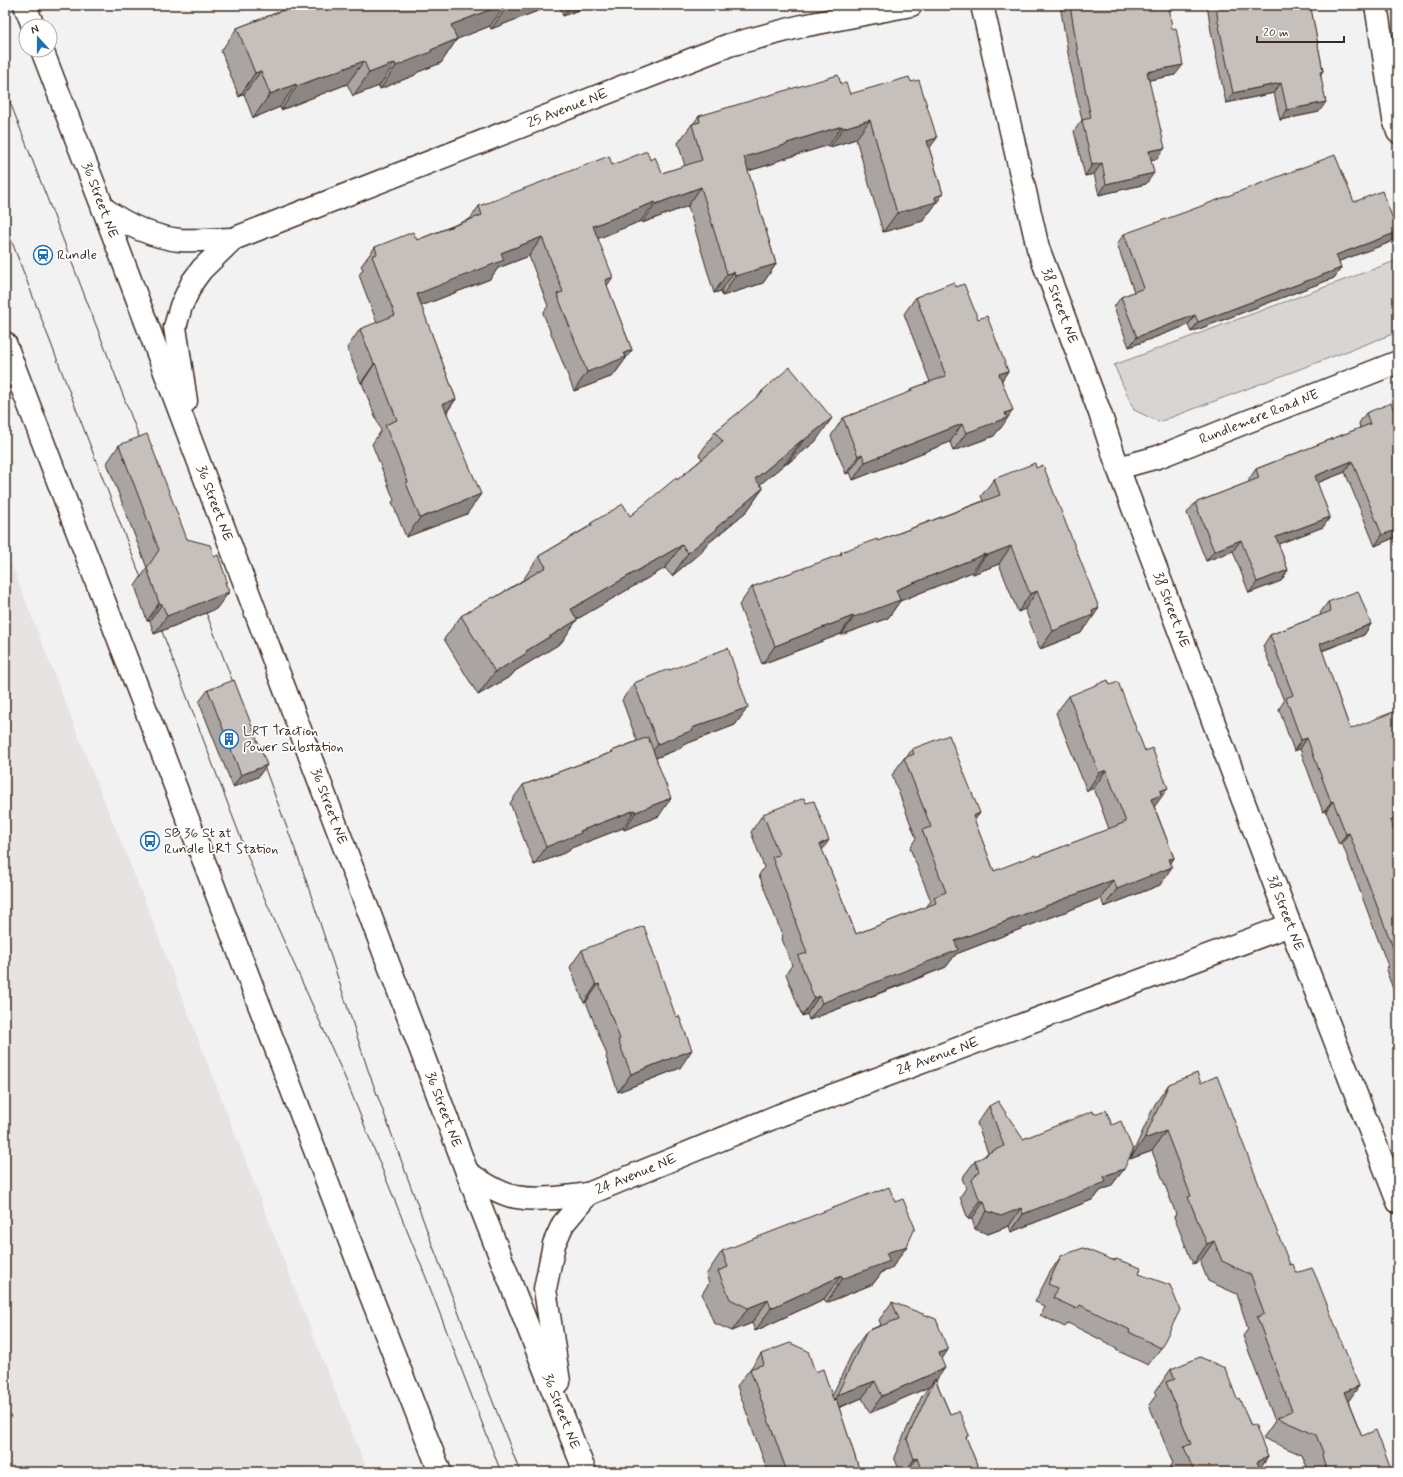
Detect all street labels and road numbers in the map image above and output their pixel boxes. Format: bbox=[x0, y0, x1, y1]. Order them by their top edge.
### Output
street label: 25 Avenue NE bbox=[524, 84, 610, 132]
street label: 36 Street NE bbox=[77, 160, 123, 241]
street label: 38 Street NE bbox=[1037, 265, 1082, 346]
street label: Rundlemere Road NE bbox=[1197, 385, 1321, 449]
street label: 36 Street NE bbox=[192, 463, 237, 544]
street label: 38 Street NE bbox=[1149, 569, 1194, 650]
street label: 36 Street NE bbox=[306, 766, 351, 847]
street label: 38 Street NE bbox=[1263, 873, 1308, 953]
street label: 24 Avenue NE bbox=[894, 1033, 981, 1080]
street label: 36 Street NE bbox=[421, 1069, 466, 1150]
street label: 24 Avenue NE bbox=[593, 1149, 679, 1199]
street label: 36 Street NE bbox=[538, 1371, 584, 1452]

